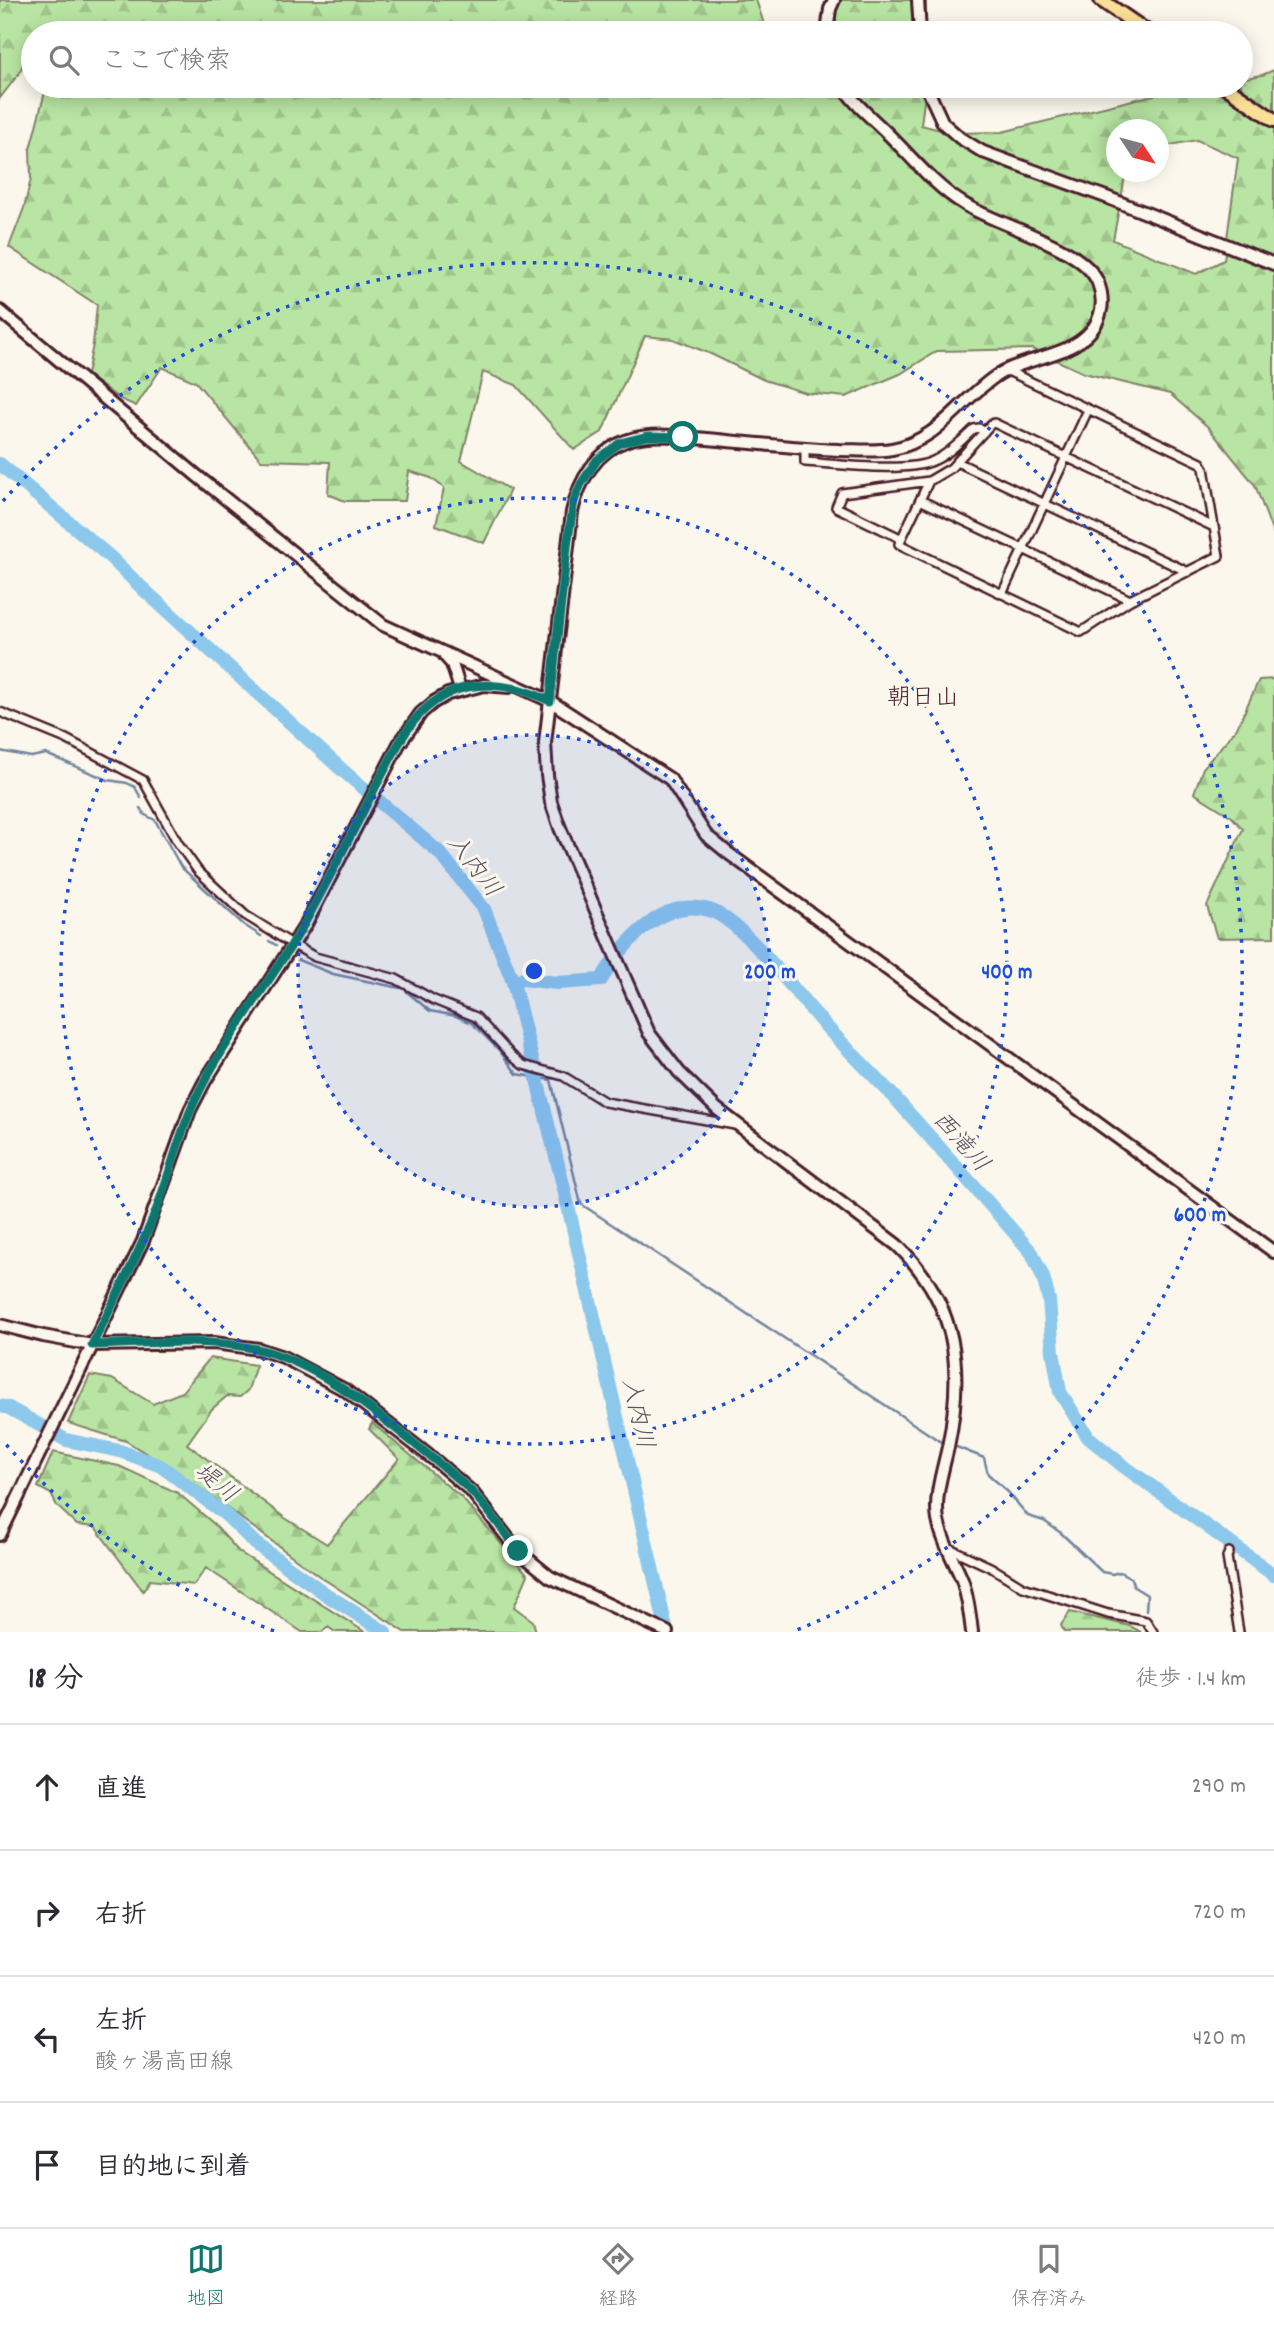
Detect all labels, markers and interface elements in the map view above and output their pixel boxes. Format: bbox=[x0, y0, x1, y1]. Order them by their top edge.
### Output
search box bbox=[21, 21, 1253, 98]
icon: search bbox=[45, 41, 83, 79]
text: ここで検索 bbox=[101, 44, 231, 81]
north arrow bbox=[1106, 119, 1169, 182]
route start bbox=[667, 421, 698, 452]
district label: 朝日山 bbox=[887, 682, 959, 716]
water label: 入内川 bbox=[437, 828, 508, 906]
centre of rings bbox=[522, 959, 546, 983]
text: 200 m bbox=[744, 959, 796, 989]
text: 400 m bbox=[982, 959, 1032, 989]
water label: 西滝川 bbox=[923, 1105, 996, 1181]
text: 600 m bbox=[1174, 1202, 1226, 1232]
water label: 入内川 bbox=[611, 1375, 661, 1453]
water label: 堤川 bbox=[186, 1456, 244, 1513]
route end bbox=[502, 1535, 533, 1566]
text: 18 分 bbox=[28, 1660, 83, 1703]
text: 徒歩 · 1.4 km bbox=[1135, 1664, 1246, 1697]
icon: ahead bbox=[28, 1768, 66, 1806]
text: 290 m bbox=[1192, 1771, 1246, 1804]
text: 直進 bbox=[95, 1772, 147, 1809]
icon: right bbox=[28, 1894, 66, 1932]
text: 720 m bbox=[1194, 1897, 1246, 1930]
text: 右折 bbox=[95, 1898, 147, 1935]
text: 左折 bbox=[95, 2004, 147, 2041]
icon: left bbox=[28, 2020, 66, 2058]
text: 420 m bbox=[1193, 2023, 1246, 2056]
text: 酸ヶ湯高田線 bbox=[95, 2047, 233, 2080]
icon: arrive bbox=[28, 2146, 66, 2184]
text: 目的地に到着 bbox=[95, 2150, 251, 2187]
tab: 地図 bbox=[187, 2240, 225, 2314]
tab: 経路 bbox=[599, 2240, 637, 2314]
tab: 保存済み bbox=[1011, 2240, 1087, 2314]

